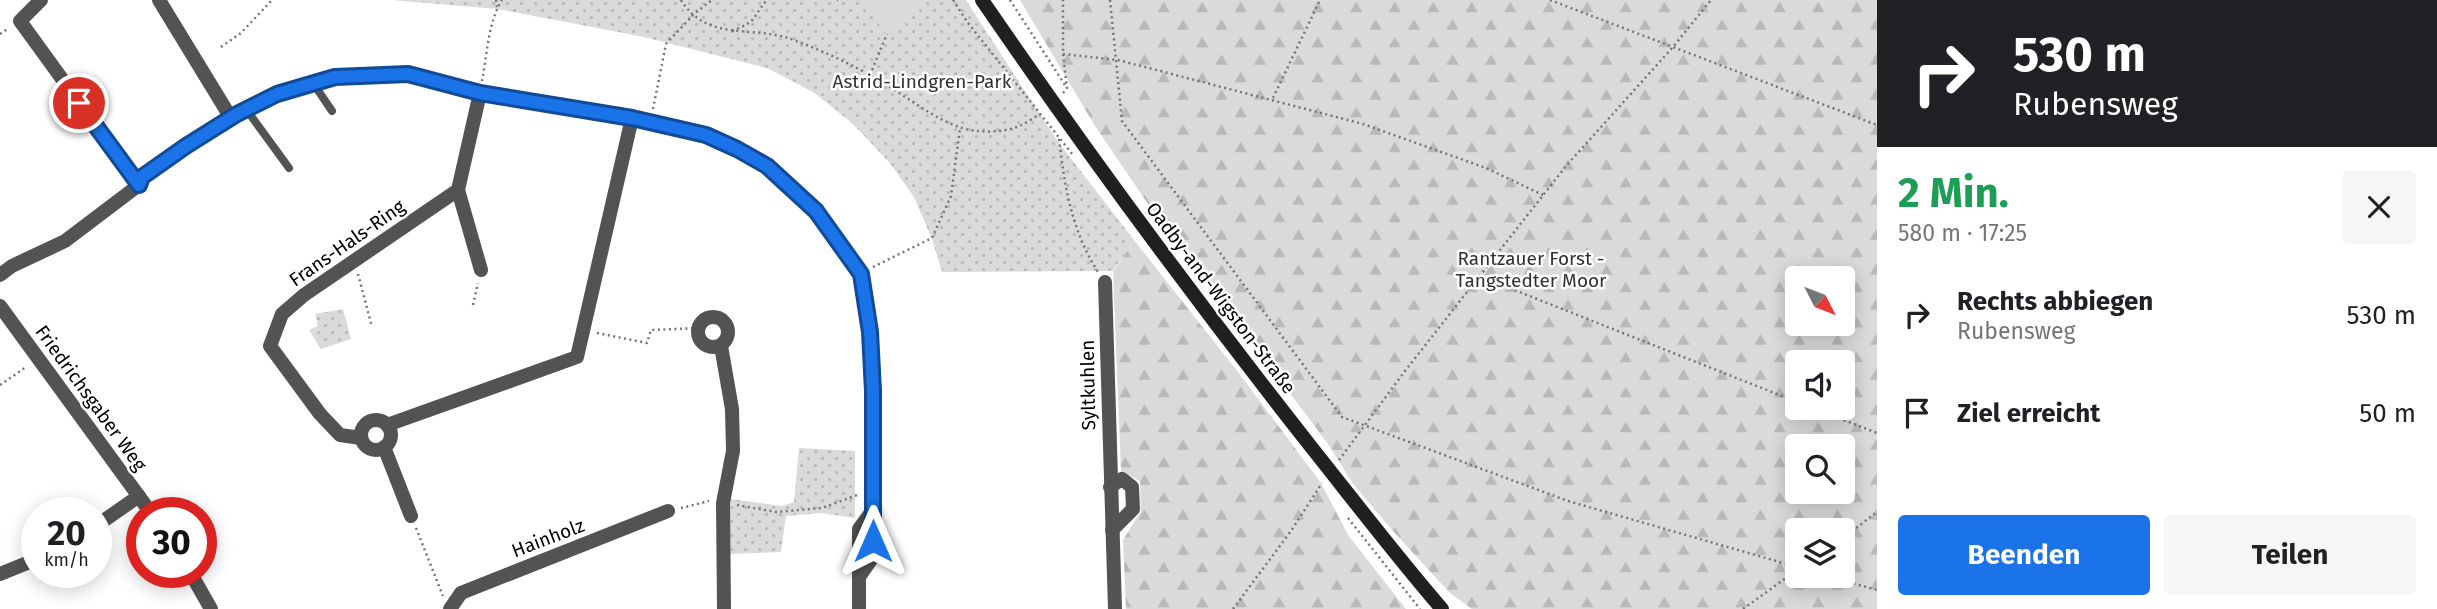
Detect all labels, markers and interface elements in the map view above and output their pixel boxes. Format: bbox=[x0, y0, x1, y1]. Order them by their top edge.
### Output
text: 530 m bbox=[2013, 25, 2146, 84]
icon: right bbox=[1898, 28, 1989, 119]
park label: Astrid-Lindgren-Park bbox=[833, 70, 1012, 93]
pin bbox=[49, 73, 109, 133]
icon: arrive bbox=[60, 84, 98, 122]
text: Rubensweg bbox=[2013, 85, 2178, 123]
text: 2 Min. bbox=[1898, 168, 2009, 218]
button: close bbox=[2342, 170, 2416, 244]
street label: Frans-Hals-Ring bbox=[285, 195, 409, 291]
street label: Oadby-and-Wigston-Straße bbox=[1141, 198, 1301, 398]
text: 580 m · 17:25 bbox=[1898, 219, 2027, 247]
park label: Rantzauer Forst - Tangstedter Moor bbox=[1456, 247, 1607, 292]
north arrow bbox=[1785, 266, 1855, 336]
map controls bbox=[1785, 266, 1855, 588]
text: Rechts abbiegen bbox=[1957, 286, 2153, 317]
icon: right bbox=[1898, 296, 1936, 334]
text: 530 m bbox=[2347, 300, 2416, 331]
text: Rubensweg bbox=[1957, 317, 2076, 345]
street label: Friedrichsgaber Weg bbox=[30, 321, 152, 475]
street label: Syltkuhlen bbox=[1076, 339, 1100, 431]
button: sound bbox=[1785, 350, 1855, 420]
icon: arrive bbox=[1898, 394, 1936, 432]
text: Ziel erreicht bbox=[1957, 398, 2100, 429]
text: 50 m bbox=[2359, 398, 2416, 429]
button: search bbox=[1785, 434, 1855, 504]
speed limit sign: 30 bbox=[126, 497, 217, 588]
position arrow bbox=[836, 504, 910, 578]
text: 20 bbox=[47, 512, 86, 554]
street label: Hainholz bbox=[508, 514, 588, 562]
button: Beenden bbox=[1898, 515, 2150, 595]
button: Teilen bbox=[2164, 515, 2416, 595]
button: layers bbox=[1785, 518, 1855, 588]
text: km/h bbox=[44, 549, 89, 571]

